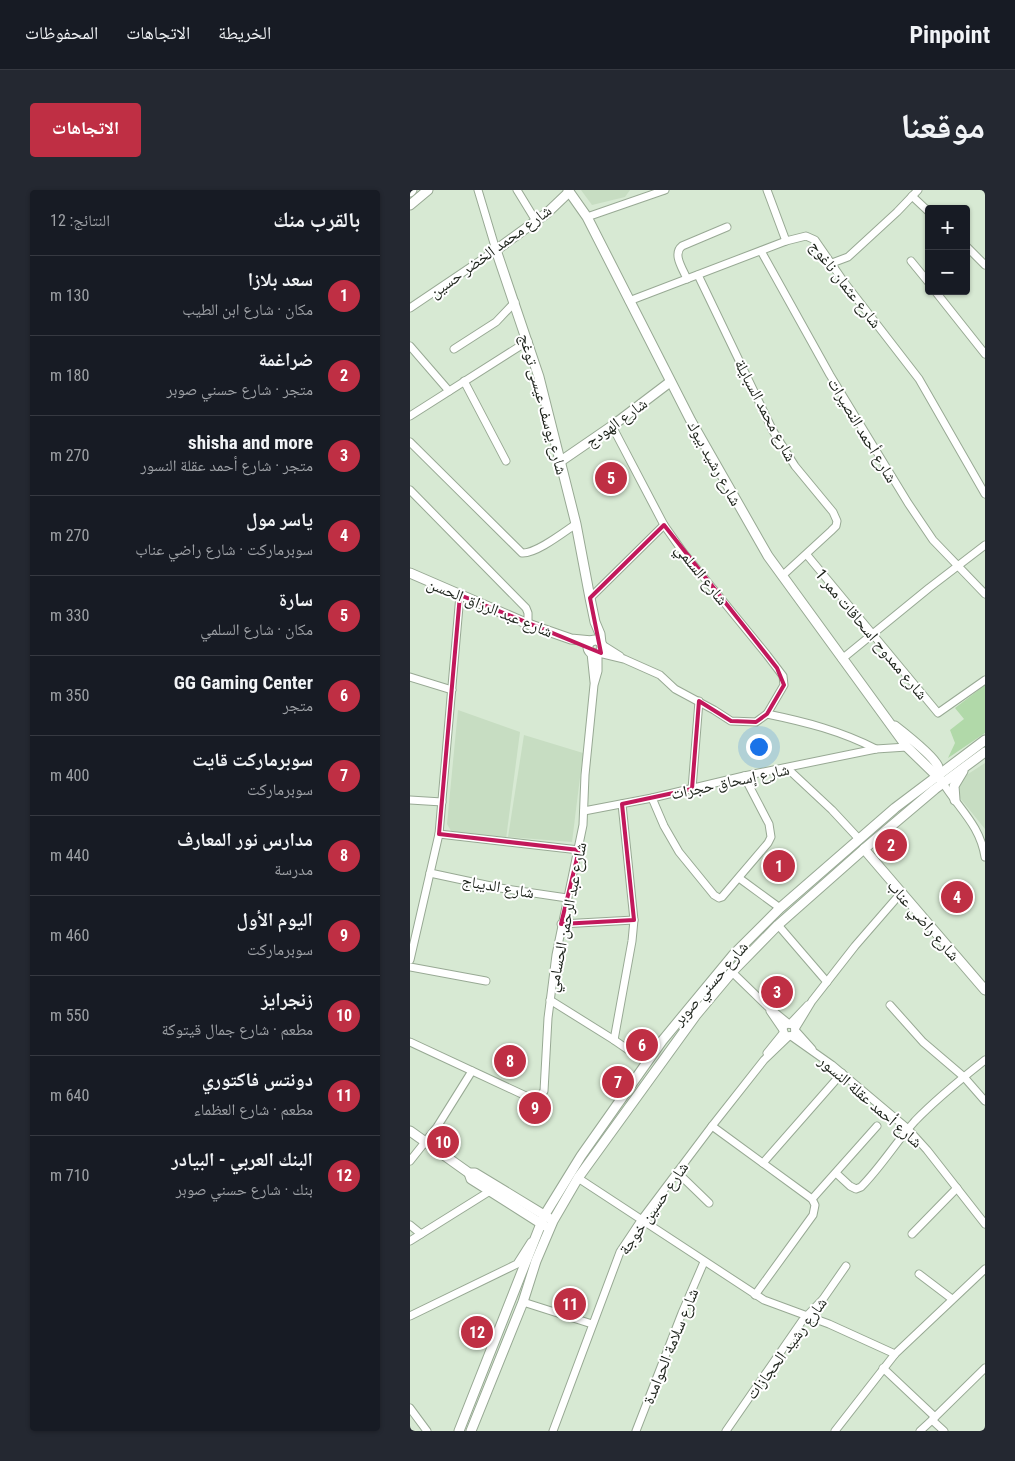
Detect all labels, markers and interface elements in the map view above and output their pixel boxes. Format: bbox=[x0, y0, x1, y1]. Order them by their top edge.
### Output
text: Pinpoint bbox=[909, 21, 990, 49]
text: المحفوظات bbox=[25, 22, 98, 43]
text: الاتجاهات bbox=[126, 22, 190, 43]
text: الخريطة bbox=[218, 22, 271, 43]
button: الاتجاهات bbox=[30, 103, 141, 157]
text: موقعنا bbox=[900, 106, 985, 147]
street label: شارع محمد الخضر حسين bbox=[426, 201, 556, 303]
map controls bbox=[925, 205, 970, 295]
button: + bbox=[925, 205, 970, 250]
text: بالقرب منك bbox=[273, 208, 360, 232]
text: النتائج: 12 bbox=[50, 211, 110, 230]
street label: شارع عثمان ناغوج bbox=[805, 237, 886, 332]
button: − bbox=[925, 250, 970, 295]
text: سعد بلازا bbox=[248, 268, 313, 291]
text: 130 m bbox=[50, 286, 89, 305]
text: 1 bbox=[340, 286, 348, 305]
text: مكان · شارع ابن الطيب bbox=[182, 300, 313, 319]
street label: شارع يوسف عيسى توغج bbox=[515, 332, 571, 477]
text: ضراغمة bbox=[258, 348, 313, 371]
street label: شارع محمد السبايلة bbox=[730, 356, 800, 465]
text: 180 m bbox=[50, 366, 89, 385]
text: 2 bbox=[340, 366, 348, 385]
street label: شارع أحمد النصيرات bbox=[823, 375, 901, 487]
text: متجر · شارع حسني صوبر bbox=[166, 380, 313, 399]
street label: شارع الهودج bbox=[582, 394, 651, 452]
street label: شارع رشيد بيوك bbox=[682, 417, 746, 510]
text: shisha and more bbox=[188, 431, 313, 454]
text: 270 m bbox=[50, 446, 89, 465]
text: 3 bbox=[340, 446, 348, 465]
text: متجر · شارع أحمد عقلة النسور bbox=[140, 456, 313, 475]
pin: 5 bbox=[595, 459, 627, 497]
text: ياسر مول bbox=[246, 508, 313, 531]
text: 270 m bbox=[50, 526, 89, 545]
text: 4 bbox=[340, 526, 348, 545]
text: سوبرماركت · شارع راضي عناب bbox=[135, 540, 313, 559]
street label: شارع السلمي bbox=[669, 540, 732, 611]
street label: شارع ممدوح اسحاقات ممر 1 bbox=[811, 565, 932, 704]
street label: شارع عبد الرزاق الحسن bbox=[424, 574, 555, 642]
text: سارة bbox=[279, 588, 313, 611]
text: 330 m bbox=[50, 606, 89, 625]
text: 5 bbox=[340, 606, 348, 625]
text: مكان · شارع السلمي bbox=[200, 620, 313, 639]
text: GG Gaming Center bbox=[174, 671, 313, 694]
text: 350 m bbox=[50, 686, 89, 705]
text: 6 bbox=[340, 686, 348, 705]
text: متجر bbox=[283, 696, 313, 715]
your location bbox=[746, 734, 772, 760]
text: سوبرماركت قايت bbox=[192, 748, 313, 771]
street label: شارع إسحاق حجرات bbox=[669, 760, 791, 804]
text: 400 m bbox=[50, 766, 89, 785]
text: 7 bbox=[340, 766, 348, 785]
text: سوبرماركت bbox=[247, 780, 313, 799]
pin: 2 bbox=[875, 826, 907, 864]
text: مدارس نور المعارف bbox=[177, 828, 313, 851]
street label: شارع عبد الرحمن الحسامي bbox=[543, 840, 593, 994]
text: 440 m bbox=[50, 846, 89, 865]
text: 8 bbox=[340, 846, 348, 865]
pin: 1 bbox=[763, 847, 795, 885]
text: مدرسة bbox=[274, 860, 313, 879]
street label: شارع الديباج bbox=[460, 871, 536, 903]
street label: شارع راضي عناب bbox=[881, 876, 964, 966]
pin: 4 bbox=[941, 878, 973, 916]
text: اليوم الأول bbox=[237, 908, 313, 931]
text: 460 m bbox=[50, 926, 89, 945]
text: 9 bbox=[340, 926, 348, 945]
street label: شارع حسني صوبر bbox=[668, 937, 754, 1032]
text: سوبرماركت bbox=[247, 940, 313, 959]
pin: 3 bbox=[761, 973, 793, 1011]
text: زنجرايز bbox=[261, 988, 313, 1011]
text: 550 m bbox=[50, 1006, 89, 1025]
text: 10 bbox=[336, 1006, 352, 1025]
text: مطعم · شارع جمال قيتوكة bbox=[162, 1020, 313, 1039]
pin: 6 bbox=[626, 1026, 658, 1064]
pin: 8 bbox=[494, 1042, 526, 1080]
street label: شارع أحمد عقلة النسور bbox=[814, 1051, 926, 1152]
pin: 7 bbox=[602, 1063, 634, 1101]
text: دونتس فاكتوري bbox=[202, 1068, 313, 1091]
text: 640 m bbox=[50, 1086, 89, 1105]
text: 11 bbox=[336, 1086, 352, 1105]
pin: 9 bbox=[519, 1089, 551, 1127]
text: مطعم · شارع العظماء bbox=[194, 1100, 313, 1119]
pin: 10 bbox=[427, 1123, 459, 1161]
text: البنك العربي - البيادر bbox=[172, 1148, 313, 1171]
street label: شارع حسين خوجة bbox=[614, 1158, 693, 1259]
text: 710 m bbox=[50, 1166, 89, 1185]
text: 12 bbox=[336, 1166, 352, 1185]
text: بنك · شارع حسني صوبر bbox=[176, 1180, 313, 1199]
pin: 11 bbox=[554, 1285, 586, 1323]
street label: شارع سلامة الحوامدة bbox=[639, 1286, 703, 1407]
street label: شارع رشيد الحجازات bbox=[742, 1294, 832, 1404]
pin: 12 bbox=[461, 1313, 493, 1351]

